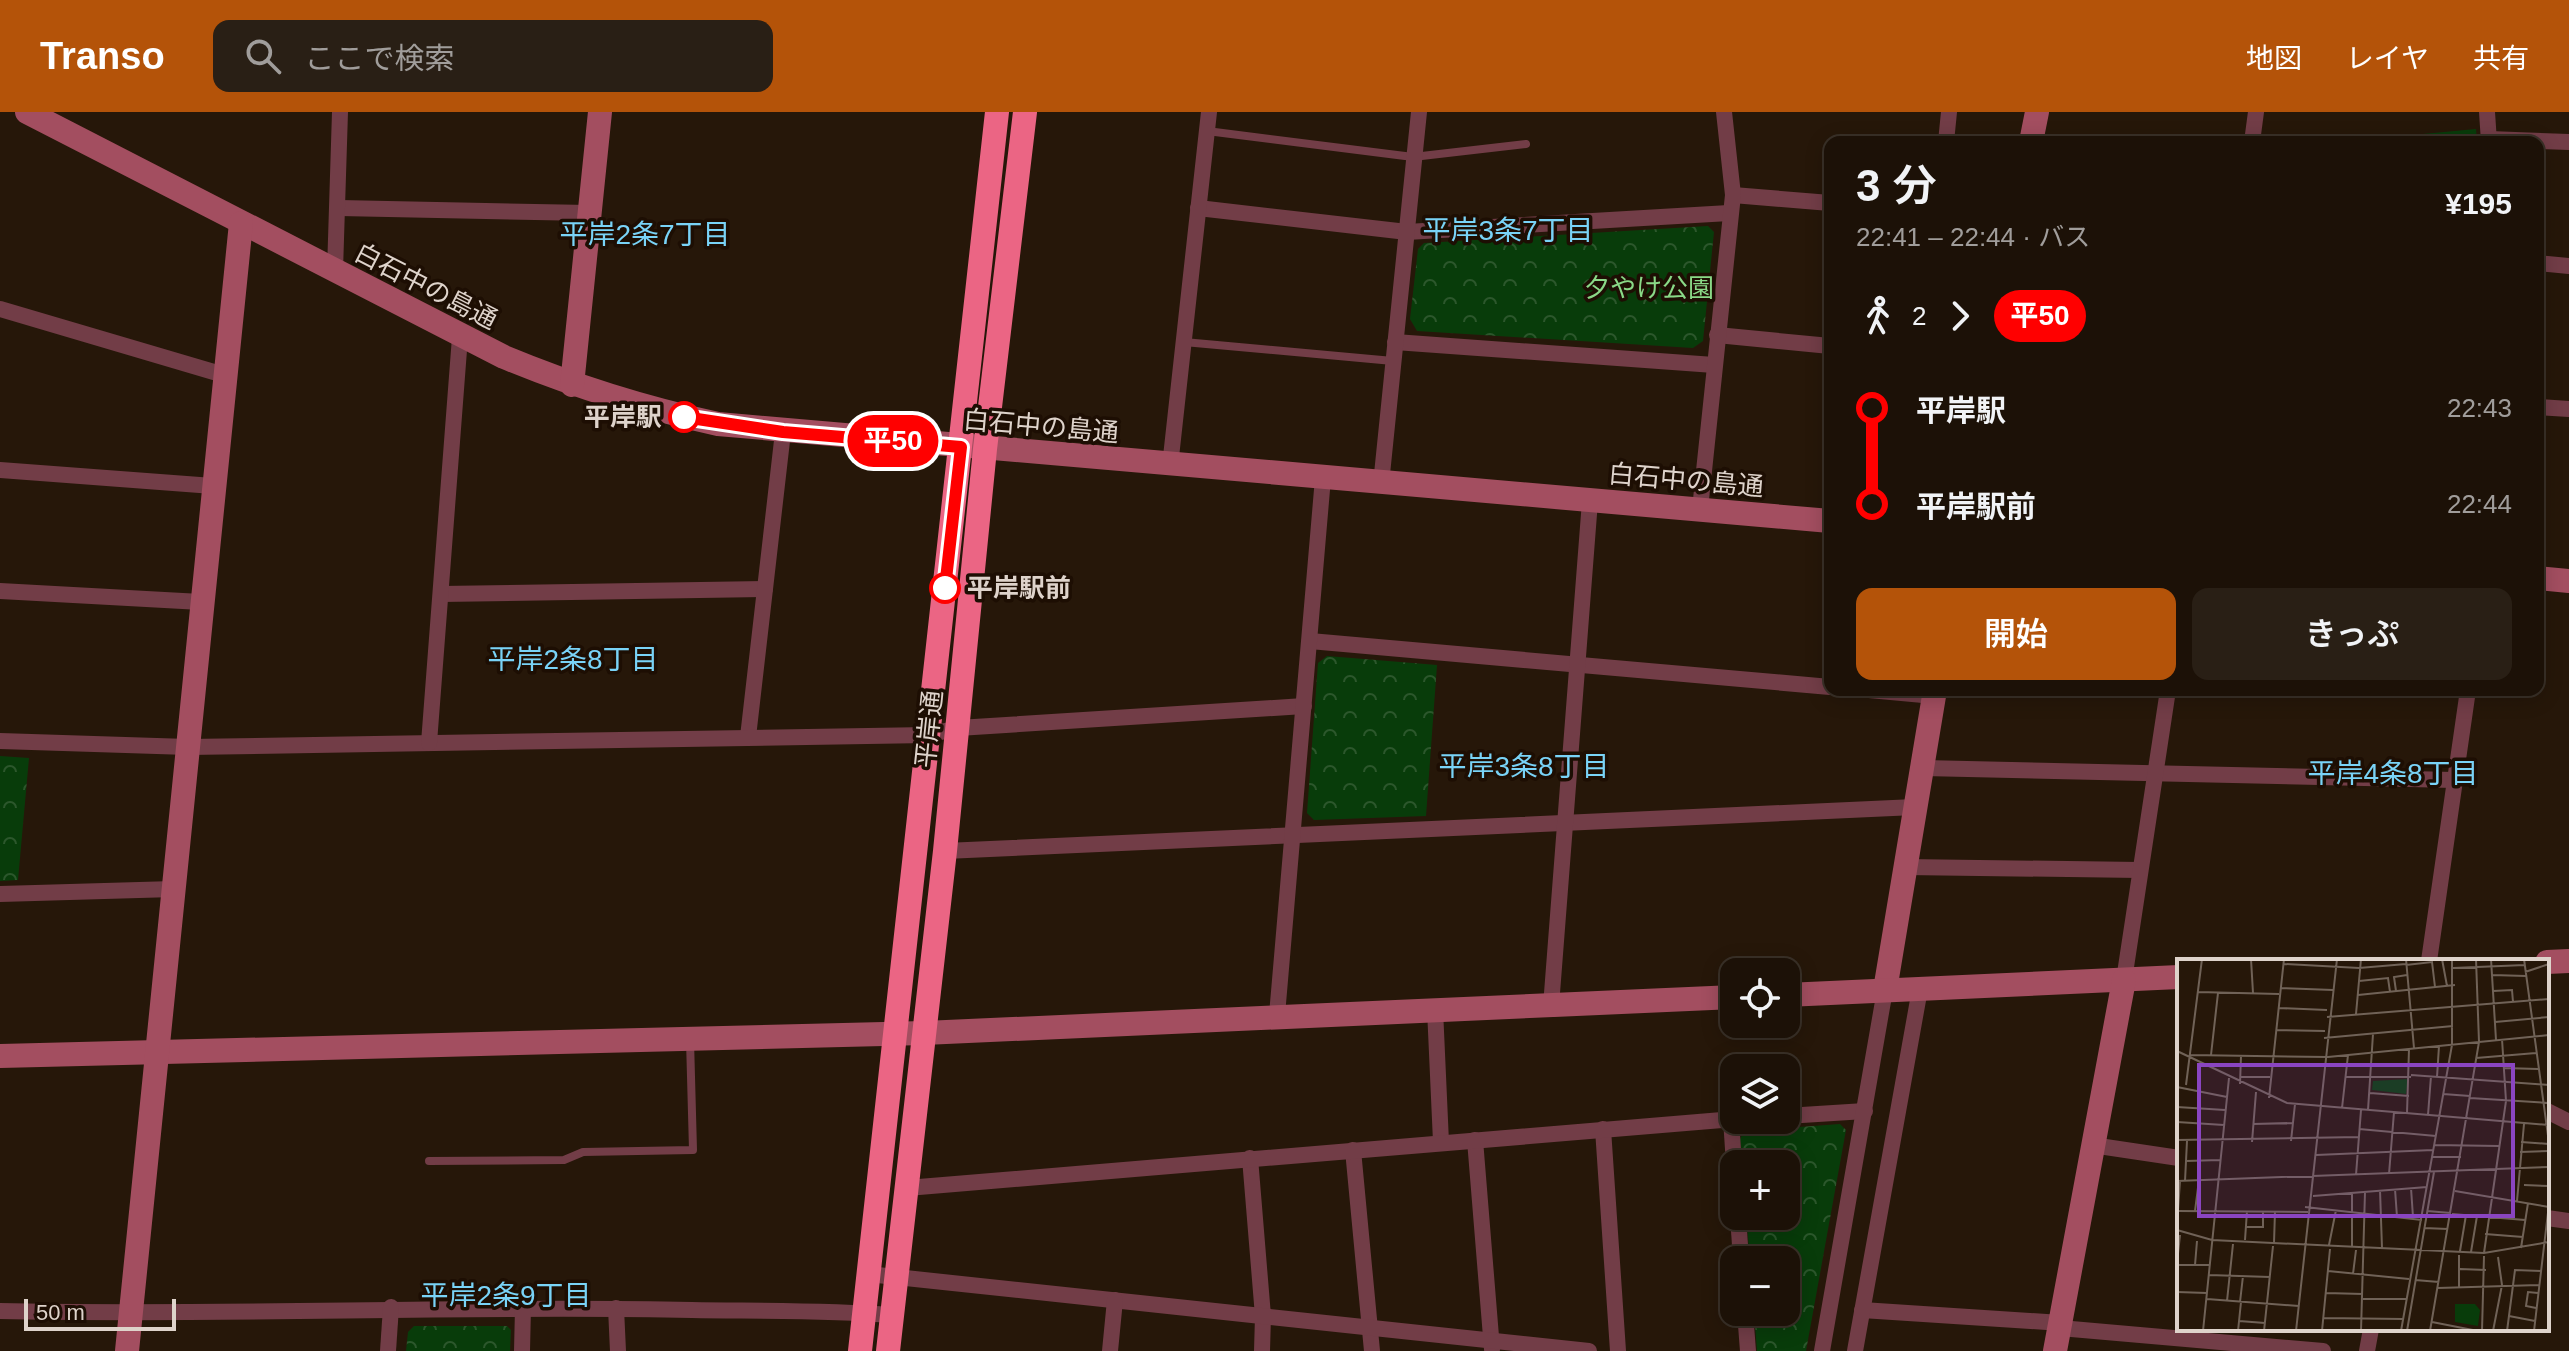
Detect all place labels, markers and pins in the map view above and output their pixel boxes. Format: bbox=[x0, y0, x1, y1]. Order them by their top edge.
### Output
place label: 平岸駅 bbox=[584, 402, 662, 432]
marker: 平岸駅 bbox=[669, 402, 699, 432]
marker: 平岸駅前 bbox=[930, 573, 960, 603]
place label: 平岸駅前 bbox=[967, 573, 1071, 603]

